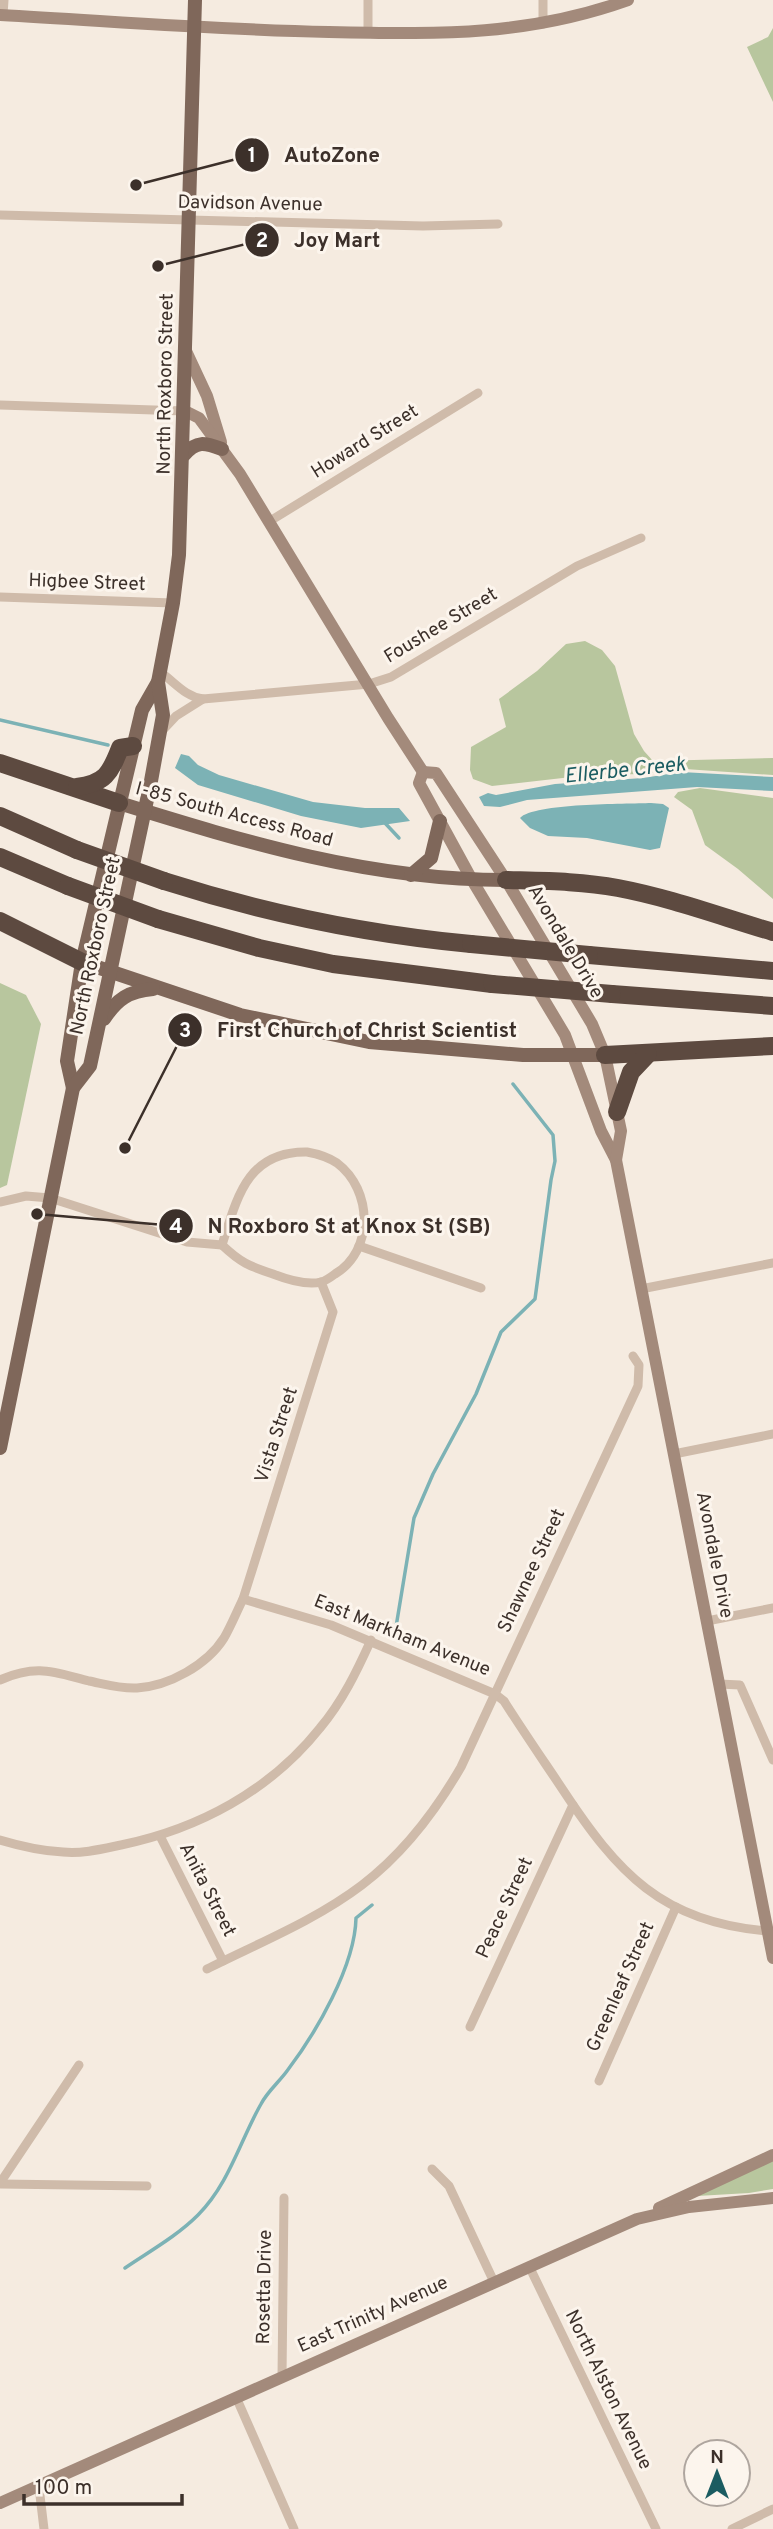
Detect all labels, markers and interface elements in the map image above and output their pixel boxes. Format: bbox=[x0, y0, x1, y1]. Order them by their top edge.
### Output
callout: AutoZone bbox=[234, 134, 394, 176]
text: 1 bbox=[248, 143, 256, 170]
text: AutoZone bbox=[284, 143, 380, 170]
street label: Davidson Avenue bbox=[177, 191, 323, 217]
callout: Joy Mart bbox=[245, 219, 394, 261]
text: 2 bbox=[256, 228, 268, 255]
text: Joy Mart bbox=[294, 228, 380, 255]
street label: North Roxboro Street bbox=[152, 293, 180, 475]
street label: Howard Street bbox=[307, 400, 423, 484]
street label: Higbee Street bbox=[28, 569, 146, 597]
street label: Foushee Street bbox=[380, 583, 502, 669]
water label: Ellerbe Creek bbox=[563, 751, 687, 791]
street label: I-85 South Access Road bbox=[133, 777, 335, 853]
street label: North Roxboro Street bbox=[65, 855, 127, 1037]
street label: Avondale Drive bbox=[522, 881, 608, 1003]
callout: First Church of Christ Scientist bbox=[168, 1009, 531, 1051]
text: 3 bbox=[179, 1018, 191, 1045]
text: First Church of Christ Scientist bbox=[217, 1018, 517, 1045]
callout: N Roxboro St at Knox St (SB) bbox=[158, 1205, 504, 1247]
text: 4 bbox=[169, 1214, 183, 1241]
text: N Roxboro St at Knox St (SB) bbox=[207, 1214, 491, 1241]
street label: Vista Street bbox=[250, 1384, 304, 1486]
street label: Avondale Drive bbox=[690, 1490, 738, 1620]
street label: Shawnee Street bbox=[493, 1505, 571, 1637]
street label: East Markham Avenue bbox=[310, 1590, 494, 1682]
street label: Anita Street bbox=[173, 1839, 241, 1941]
street label: Peace Street bbox=[471, 1853, 539, 1963]
street label: Greenleaf Street bbox=[582, 1918, 660, 2056]
street label: Rosetta Drive bbox=[252, 2229, 278, 2345]
street label: East Trinity Avenue bbox=[294, 2271, 452, 2359]
street label: North Alston Avenue bbox=[559, 2306, 657, 2474]
north arrow bbox=[682, 2438, 752, 2508]
text: N bbox=[710, 2446, 724, 2470]
scale bar bbox=[24, 2462, 182, 2506]
text: 100 m bbox=[35, 2475, 92, 2502]

